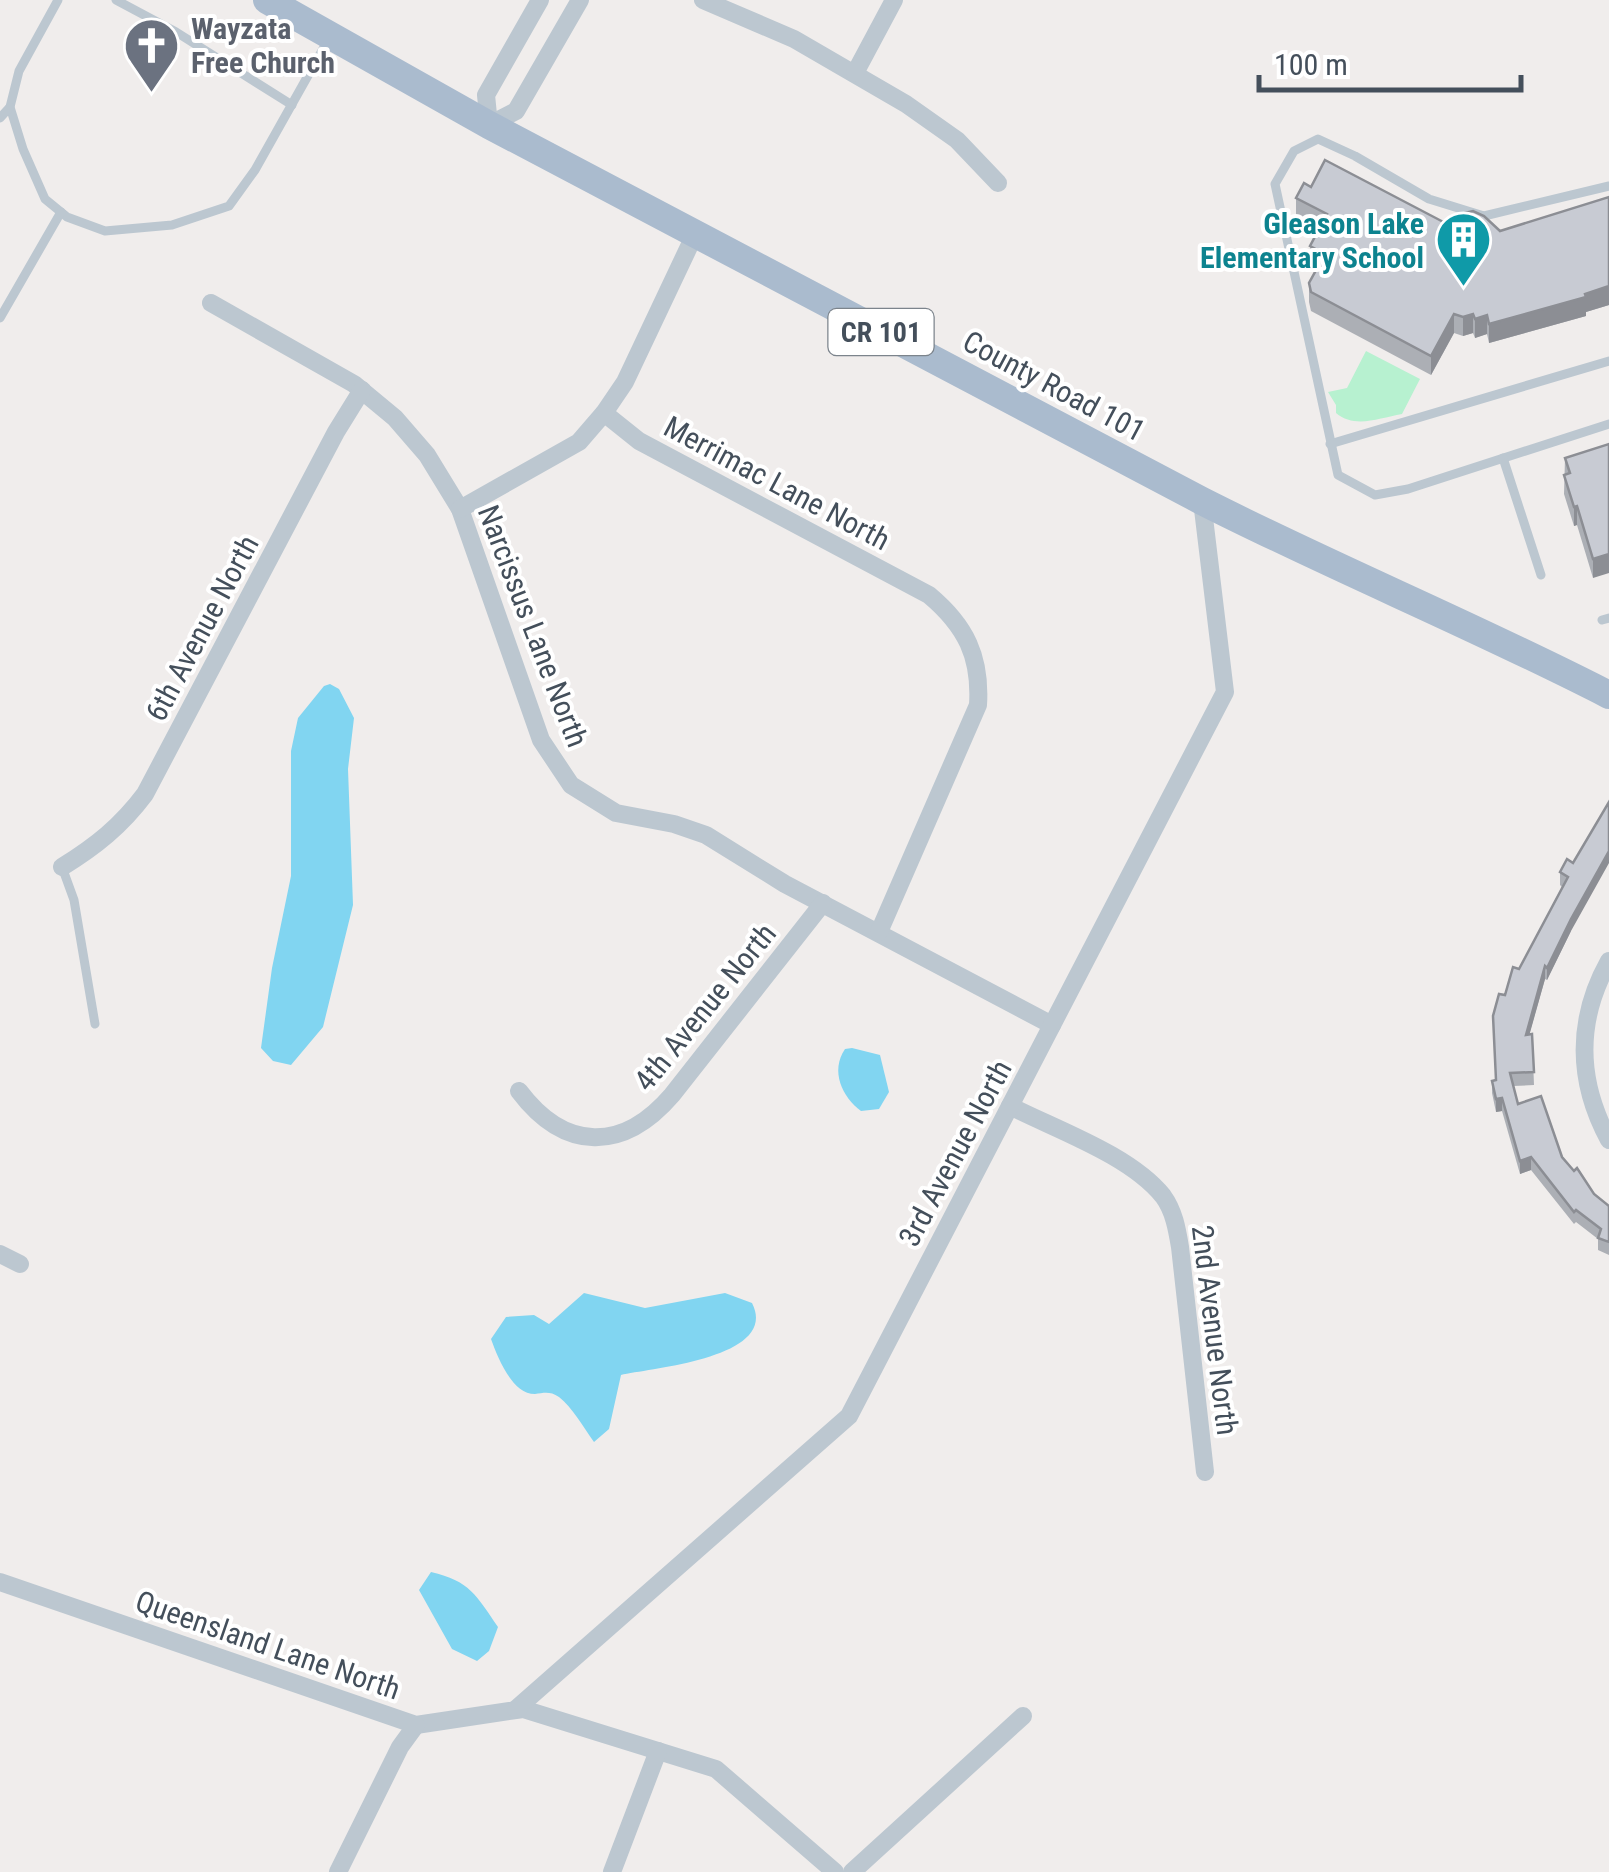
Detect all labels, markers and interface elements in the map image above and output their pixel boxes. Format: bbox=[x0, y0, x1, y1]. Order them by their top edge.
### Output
place label: Wayzata Free Church bbox=[191, 11, 335, 80]
church icon: Wayzata Free Church bbox=[122, 15, 182, 94]
scale bar bbox=[1259, 30, 1522, 92]
text: 100 m bbox=[1274, 47, 1348, 82]
place label: Gleason Lake Elementary School bbox=[1200, 206, 1424, 275]
building icon: Gleason Lake Elementary School bbox=[1433, 210, 1493, 289]
road number: CR 101 bbox=[828, 309, 934, 355]
street label: County Road 101 bbox=[957, 323, 1151, 449]
street label: Merrimac Lane North bbox=[658, 409, 896, 557]
street label: Narcissus Lane North bbox=[471, 500, 595, 752]
street label: 6th Avenue North bbox=[138, 529, 266, 727]
street label: 4th Avenue North bbox=[627, 916, 783, 1098]
street label: 3rd Avenue North bbox=[891, 1054, 1019, 1252]
street label: 2nd Avenue North bbox=[1185, 1223, 1245, 1437]
street label: Queensland Lane North bbox=[131, 1583, 405, 1707]

